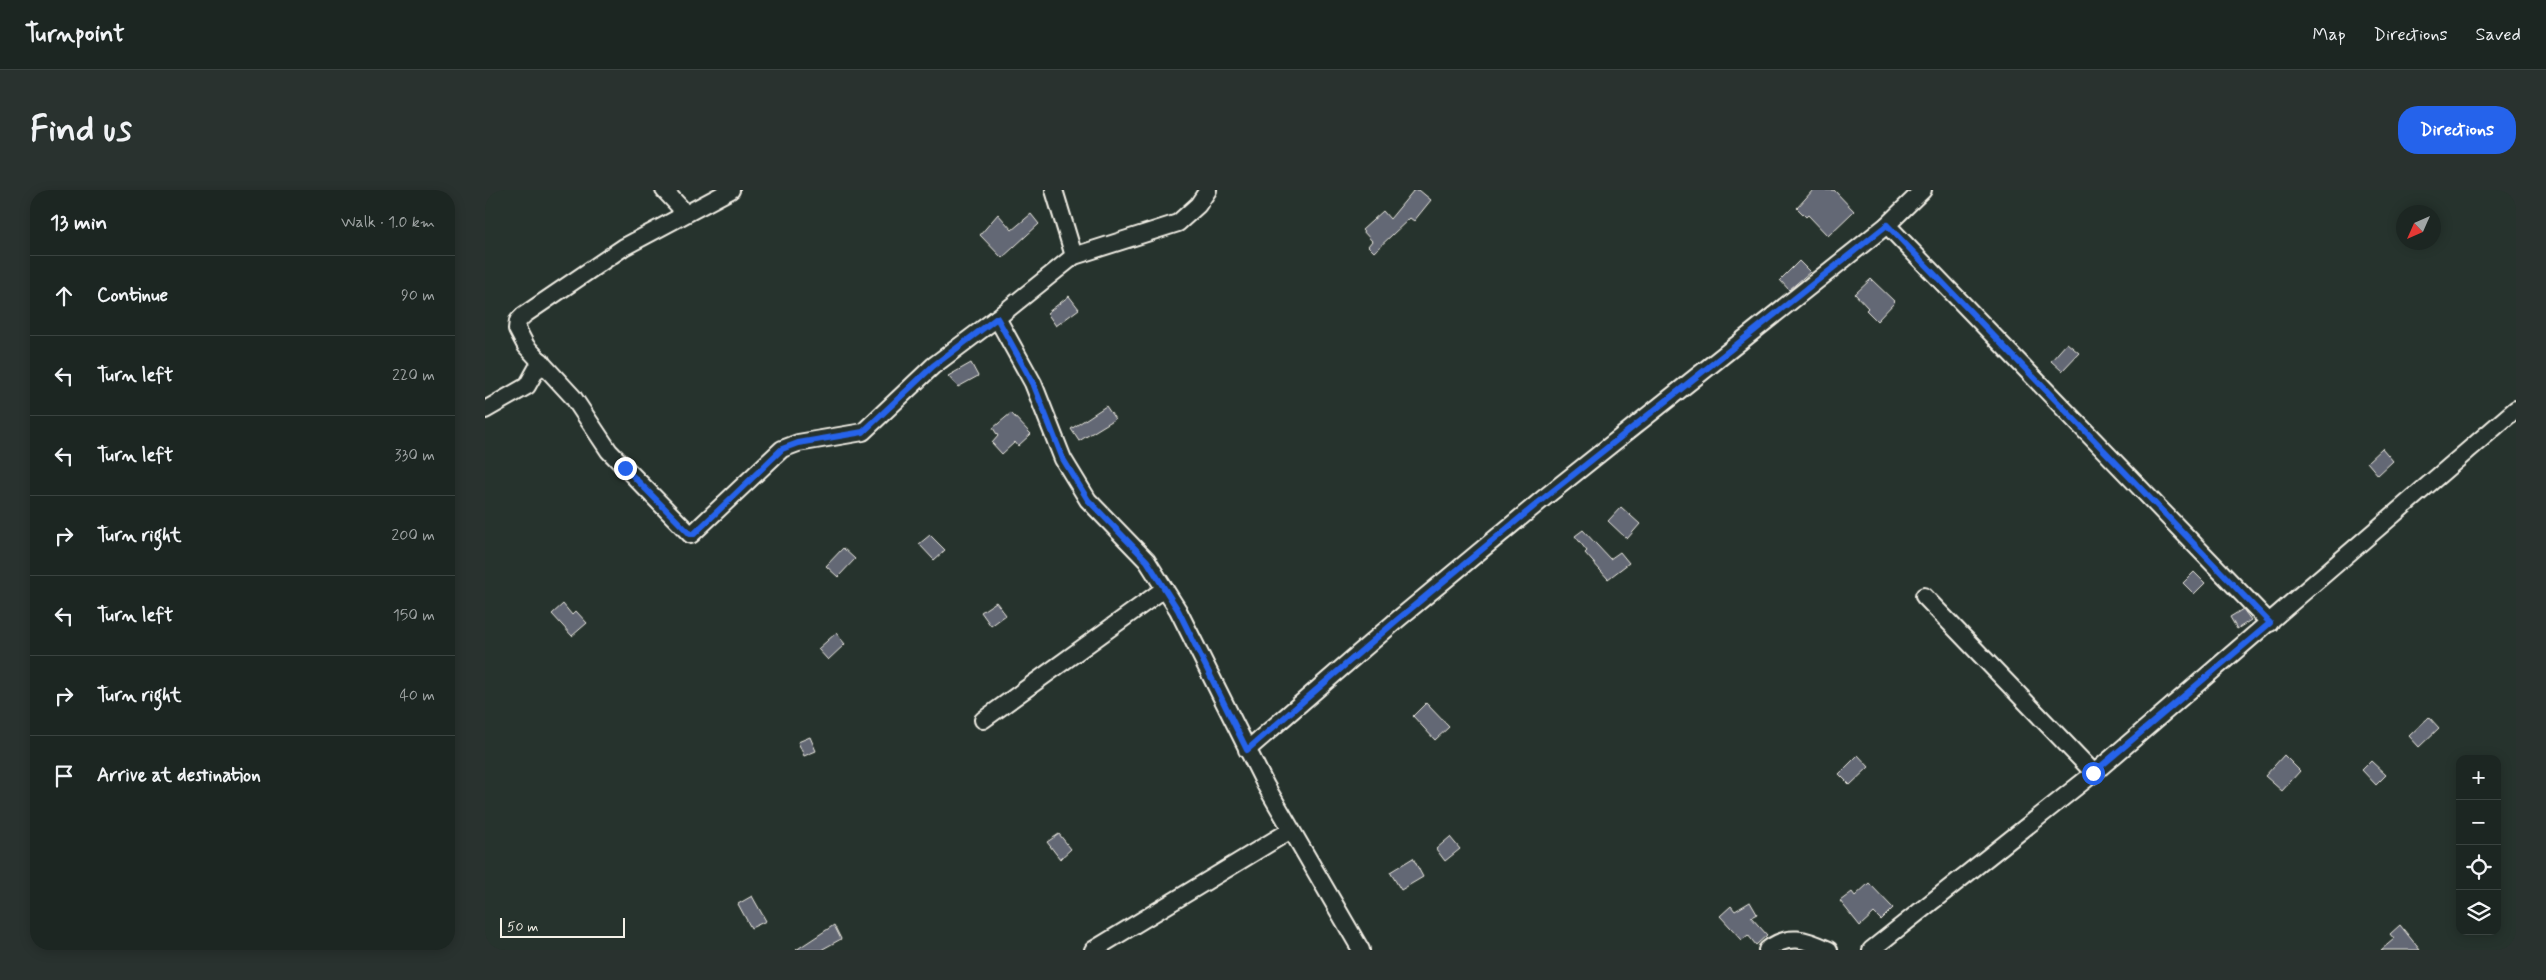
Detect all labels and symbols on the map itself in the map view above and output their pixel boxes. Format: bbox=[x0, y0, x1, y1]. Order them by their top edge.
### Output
north arrow bbox=[2396, 205, 2441, 250]
route end bbox=[614, 457, 637, 480]
route start bbox=[2082, 762, 2105, 785]
scale bar bbox=[500, 915, 625, 938]

